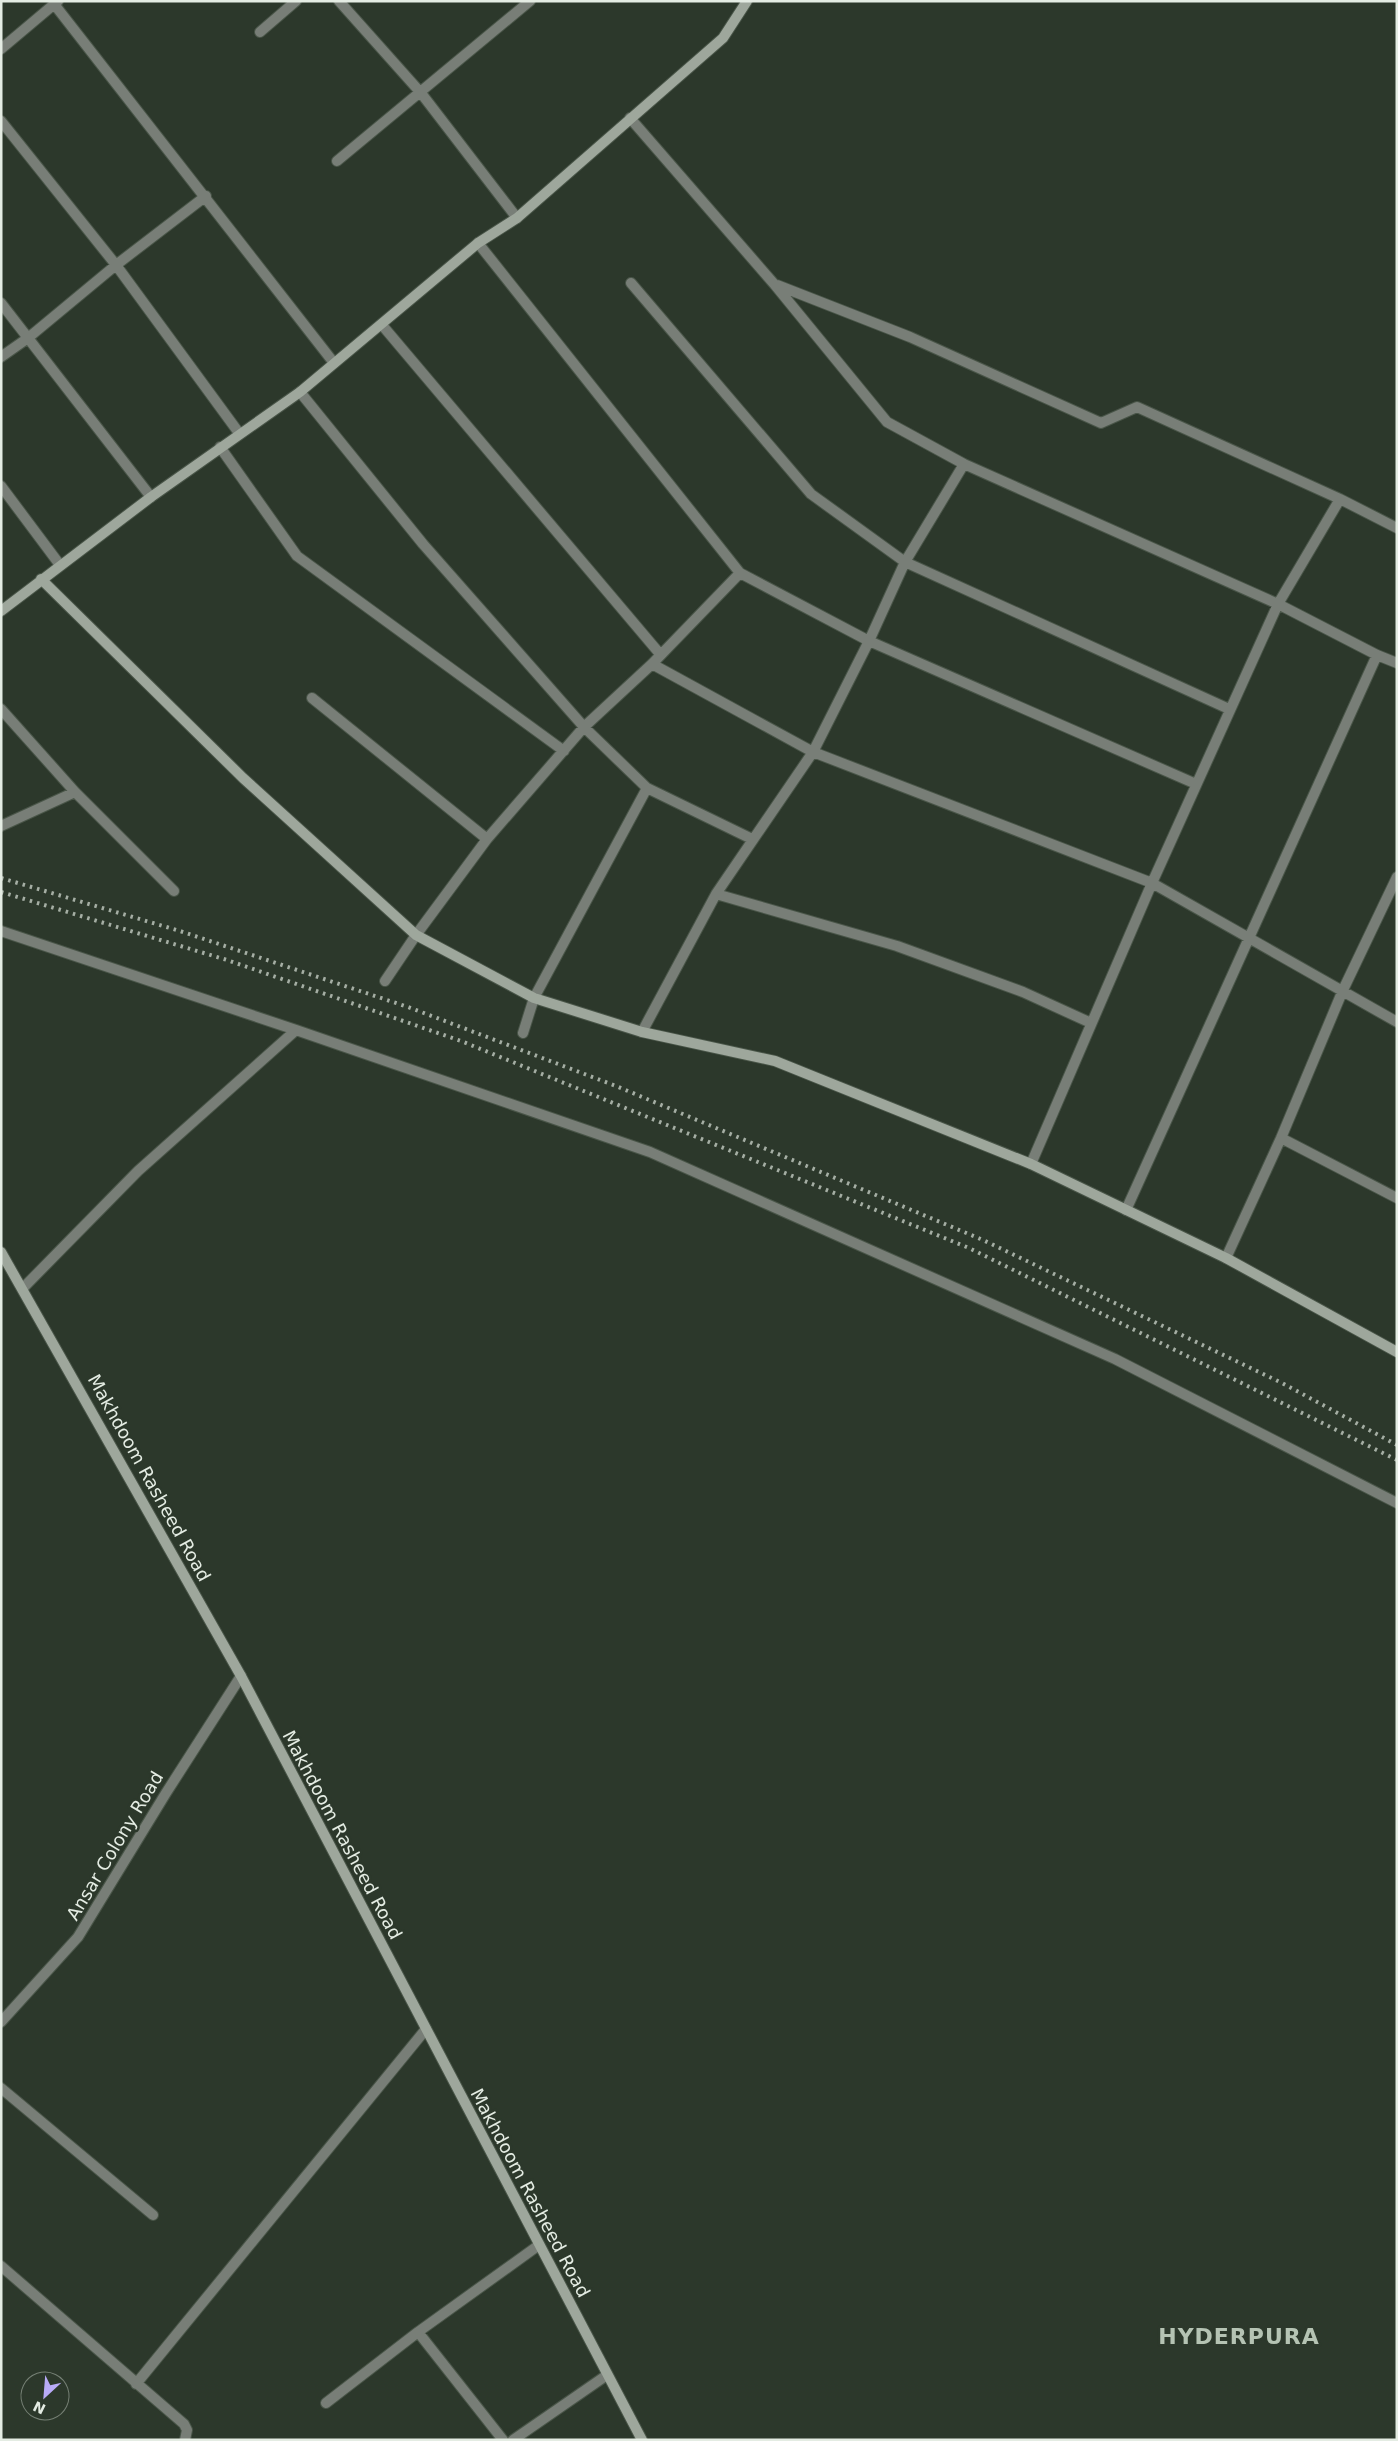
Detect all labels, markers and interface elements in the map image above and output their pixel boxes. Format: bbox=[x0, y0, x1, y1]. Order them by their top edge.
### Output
street label: Makhdoom Rasheed Road bbox=[84, 1371, 215, 1585]
street label: Makhdoom Rasheed Road bbox=[278, 1727, 407, 1943]
street label: Ansar Colony Road bbox=[62, 1768, 167, 1924]
street label: Makhdoom Rasheed Road bbox=[466, 2085, 595, 2301]
district label: HYDERPURA bbox=[1158, 2324, 1320, 2349]
north arrow bbox=[20, 2371, 70, 2421]
text: N bbox=[31, 2398, 48, 2417]

